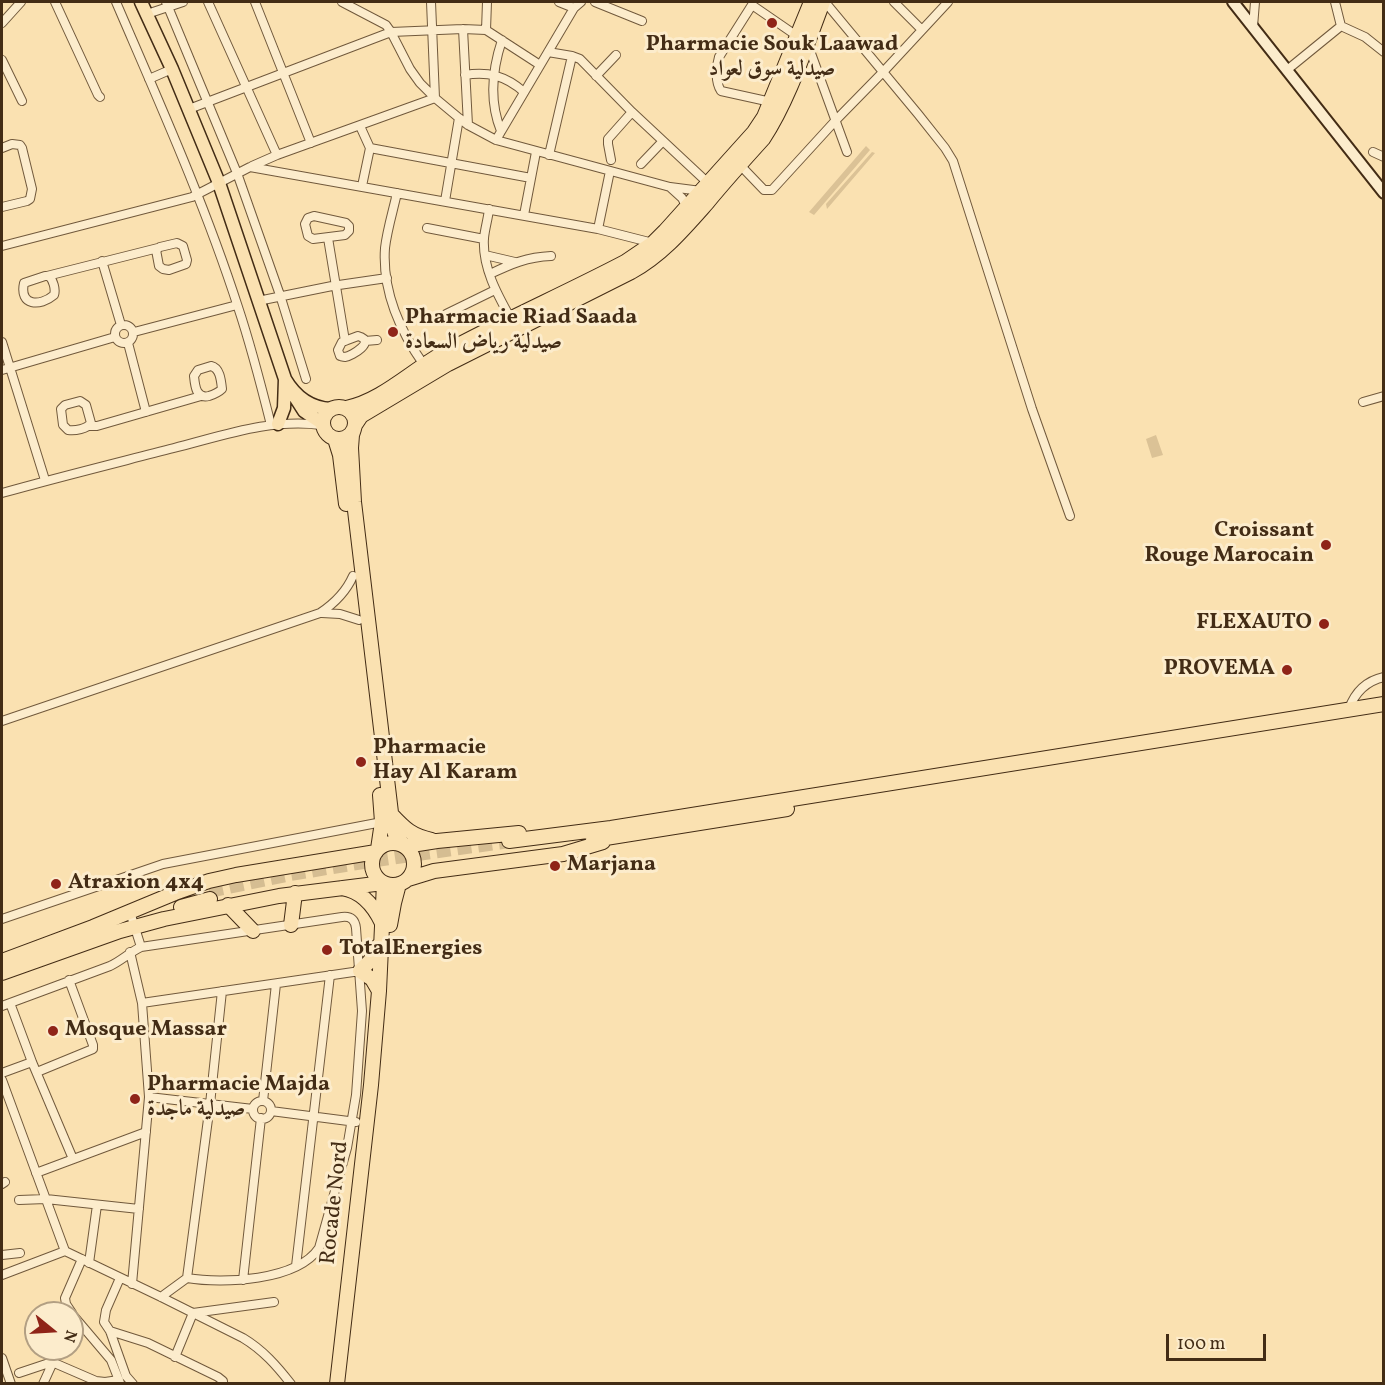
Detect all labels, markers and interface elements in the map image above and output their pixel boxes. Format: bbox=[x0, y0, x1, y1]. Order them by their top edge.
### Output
marker: Pharmacie Souk Laawad صيدلية سوق لعواد bbox=[765, 16, 779, 30]
place label: Pharmacie Souk Laawad صيدلية سوق لعواد bbox=[646, 33, 898, 84]
place label: Pharmacie Riad Saada صيدلية رياض السعادة bbox=[405, 306, 637, 358]
marker: Pharmacie Riad Saada صيدلية رياض السعادة bbox=[386, 325, 400, 339]
place label: Croissant Rouge Marocain bbox=[1144, 519, 1314, 570]
marker: Croissant Rouge Marocain bbox=[1319, 538, 1333, 552]
place label: FLEXAUTO bbox=[1196, 611, 1312, 637]
marker: FLEXAUTO bbox=[1317, 617, 1331, 631]
place label: PROVEMA bbox=[1164, 657, 1275, 683]
marker: PROVEMA bbox=[1280, 663, 1294, 677]
place label: Pharmacie Hay Al Karam bbox=[373, 736, 517, 788]
marker: Pharmacie Hay Al Karam bbox=[354, 755, 368, 769]
place label: Marjana bbox=[567, 853, 656, 879]
marker: Marjana bbox=[548, 859, 562, 873]
place label: Atraxion 4x4 bbox=[68, 871, 204, 897]
marker: Atraxion 4x4 bbox=[49, 877, 63, 891]
place label: TotalEnergies bbox=[339, 937, 482, 963]
marker: TotalEnergies bbox=[320, 943, 334, 957]
place label: Mosque Massar bbox=[65, 1018, 227, 1044]
marker: Mosque Massar bbox=[46, 1024, 60, 1038]
place label: Pharmacie Majda صيدلية ماجدة bbox=[147, 1073, 330, 1124]
marker: Pharmacie Majda صيدلية ماجدة bbox=[128, 1092, 142, 1106]
street label: Rocade Nord bbox=[316, 1140, 356, 1266]
north arrow bbox=[24, 1301, 84, 1361]
scale bar bbox=[1169, 1322, 1270, 1360]
text: N bbox=[57, 1327, 81, 1345]
text: 100 m bbox=[1177, 1332, 1226, 1357]

